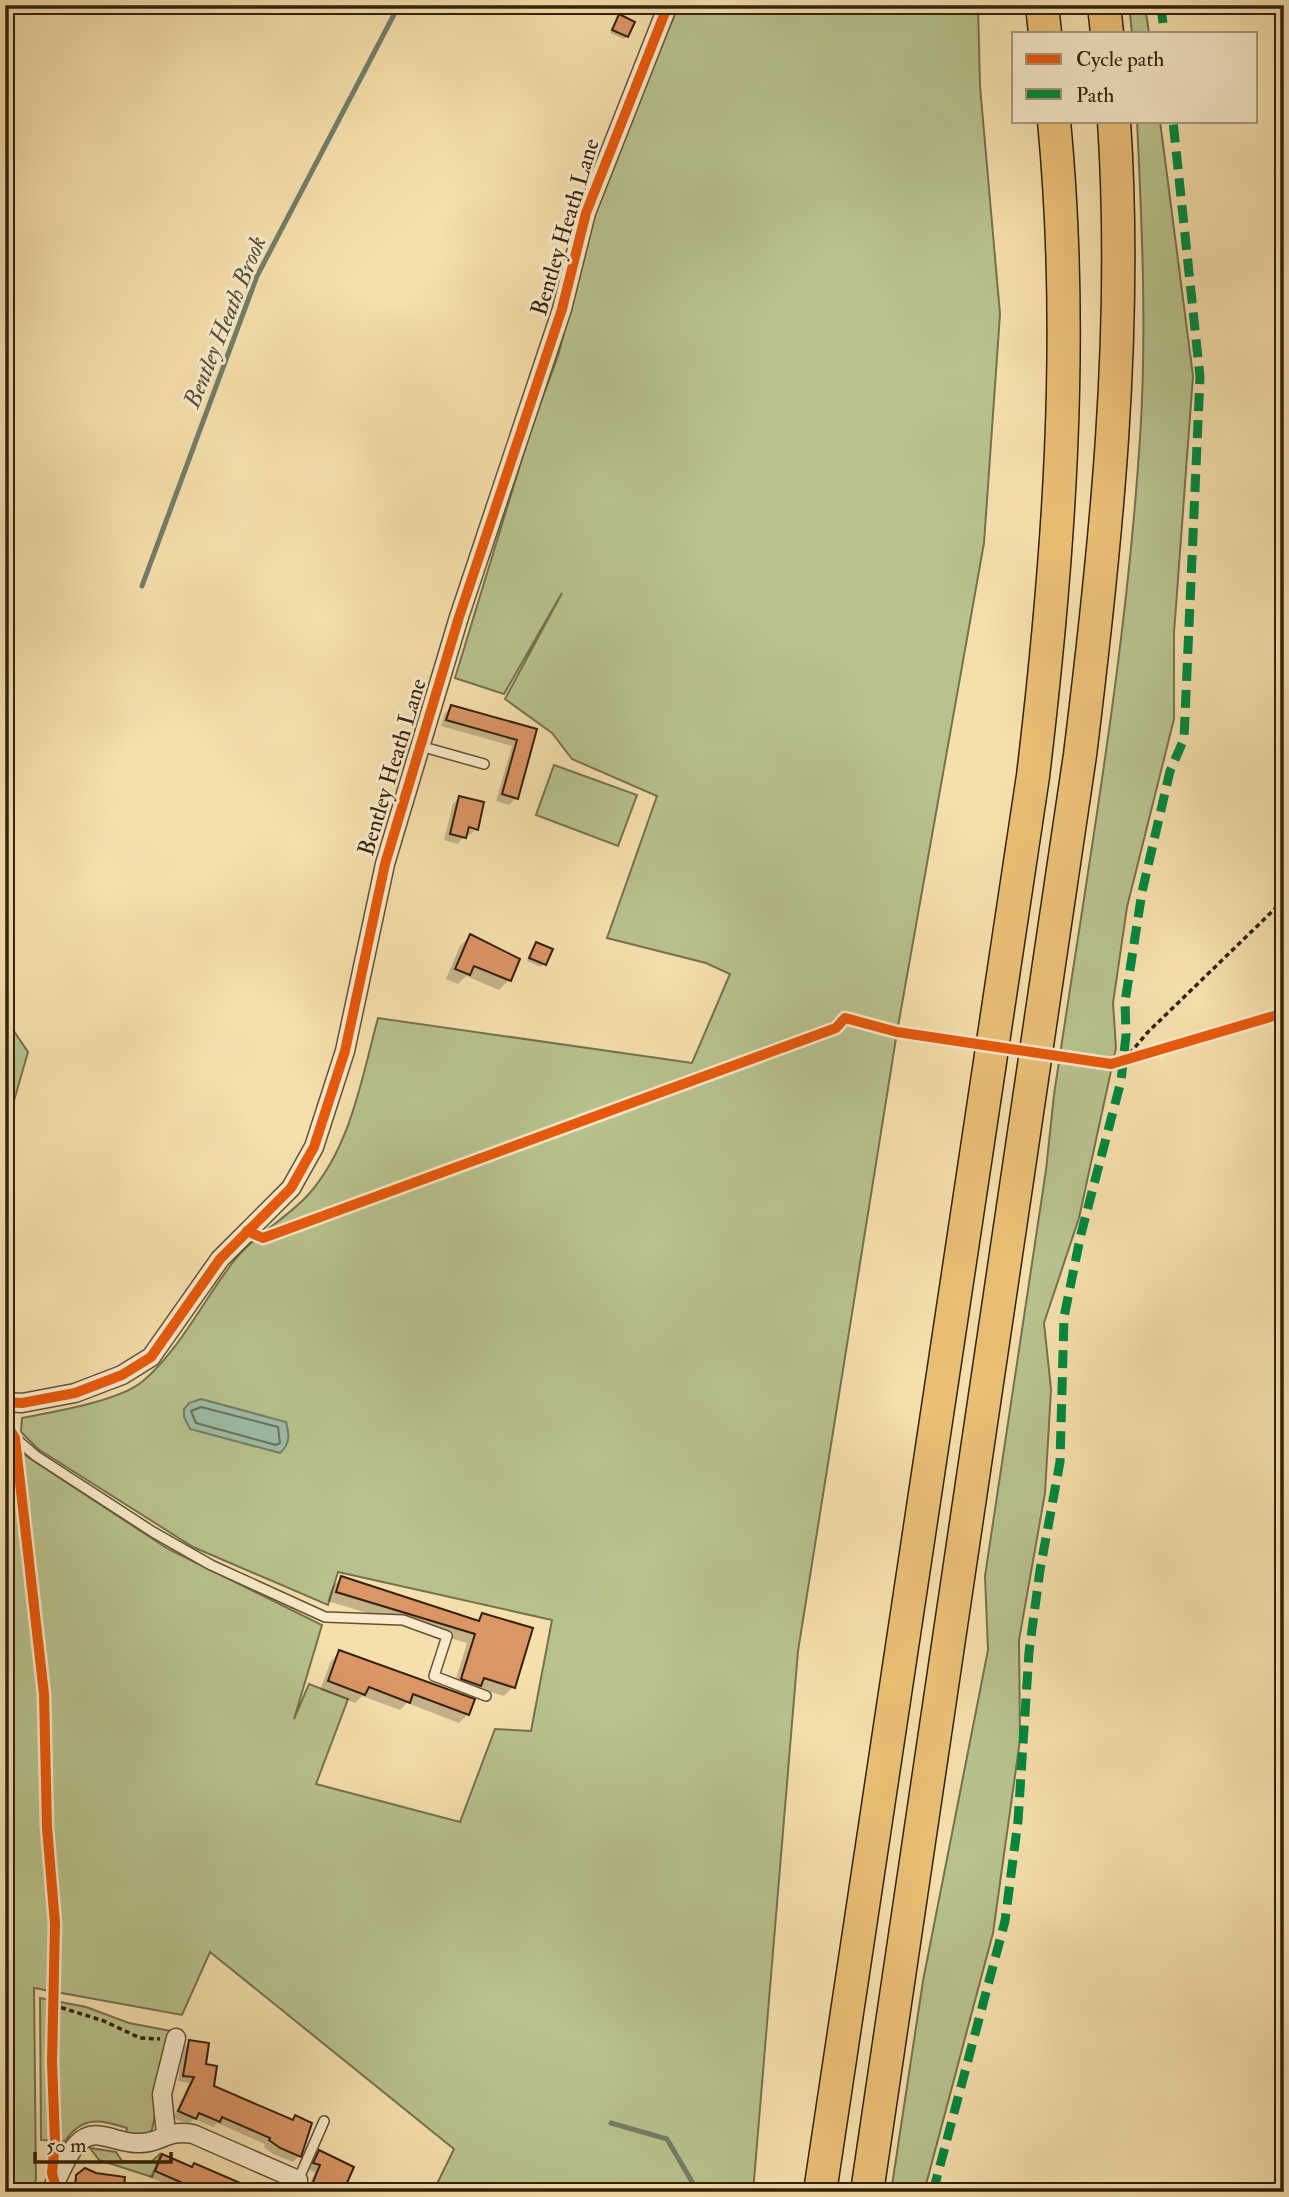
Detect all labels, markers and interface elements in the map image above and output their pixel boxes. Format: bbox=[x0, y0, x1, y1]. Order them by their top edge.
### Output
legend bbox=[1012, 32, 1258, 122]
text: Cycle path bbox=[1076, 46, 1164, 73]
text: Path bbox=[1076, 82, 1114, 109]
street label: Bentley Heath Lane bbox=[524, 134, 606, 319]
water label: Bentley Heath Brook bbox=[176, 231, 274, 414]
street label: Bentley Heath Lane bbox=[351, 674, 433, 859]
scale bar bbox=[35, 2120, 172, 2164]
text: 50 m bbox=[46, 2132, 87, 2159]

